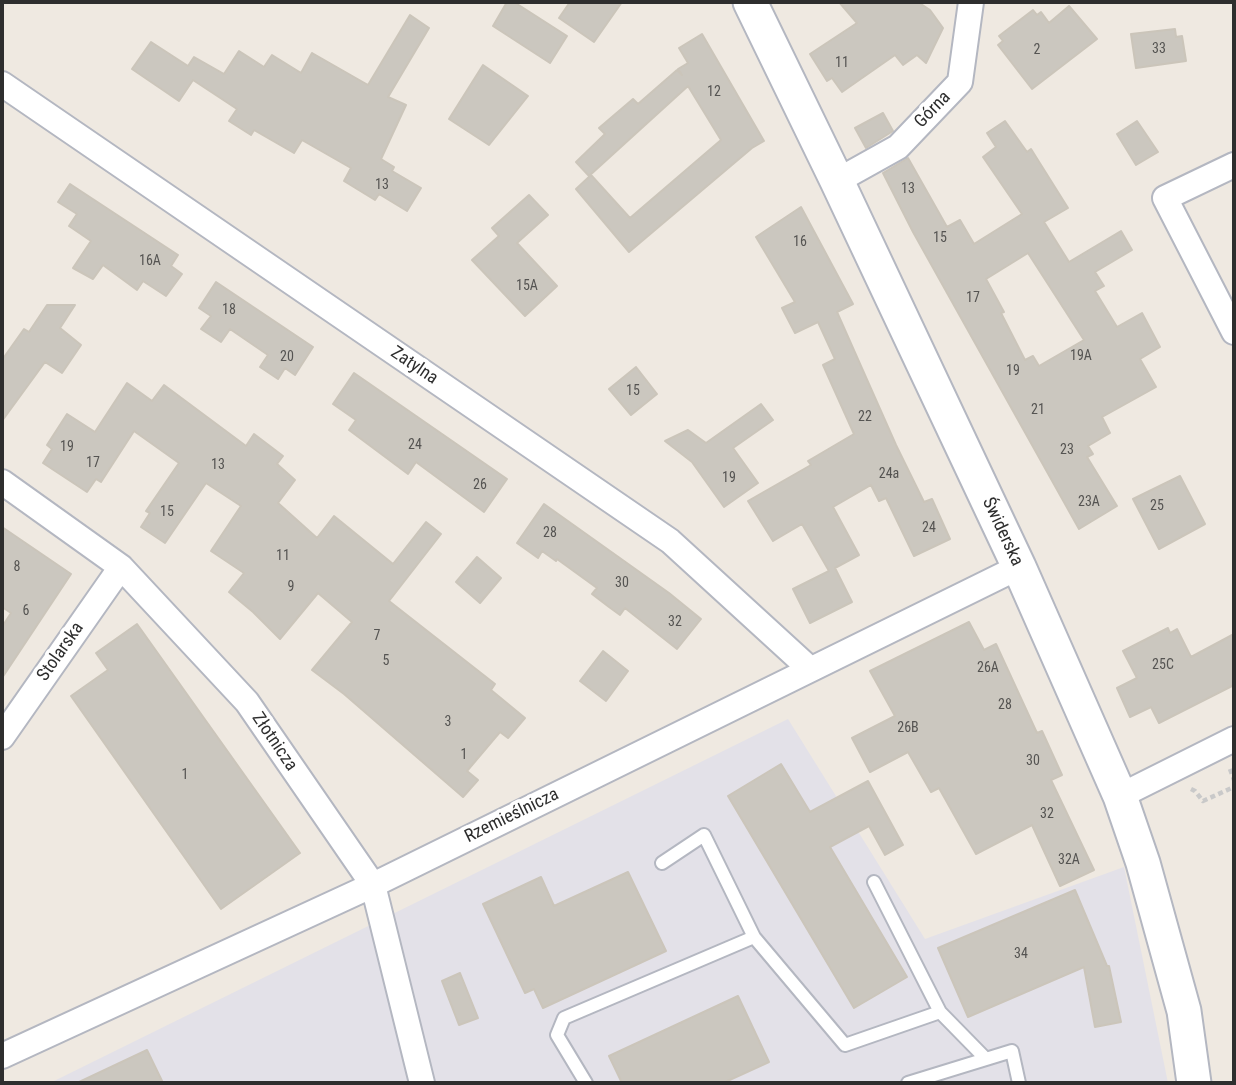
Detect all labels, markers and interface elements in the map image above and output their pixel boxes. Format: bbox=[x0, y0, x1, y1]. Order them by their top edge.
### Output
house number: 33 bbox=[1152, 41, 1166, 57]
house number: 2 bbox=[1034, 42, 1040, 58]
house number: 11 bbox=[835, 55, 849, 71]
house number: 12 bbox=[707, 84, 721, 100]
street label: Górna bbox=[910, 87, 956, 133]
house number: 13 bbox=[375, 177, 389, 193]
house number: 13 bbox=[901, 181, 915, 197]
house number: 15 bbox=[933, 230, 947, 246]
house number: 16 bbox=[793, 234, 807, 250]
house number: 16A bbox=[139, 253, 161, 269]
house number: 15A bbox=[516, 278, 538, 294]
house number: 17 bbox=[966, 290, 980, 306]
house number: 18 bbox=[222, 302, 236, 318]
street label: Zatylna bbox=[386, 342, 442, 390]
house number: 19A bbox=[1070, 348, 1092, 364]
house number: 20 bbox=[280, 349, 294, 365]
house number: 19 bbox=[1006, 363, 1020, 379]
house number: 15 bbox=[626, 383, 640, 399]
house number: 21 bbox=[1031, 402, 1045, 418]
house number: 22 bbox=[858, 409, 872, 425]
house number: 24 bbox=[408, 437, 422, 453]
house number: 19 bbox=[60, 439, 74, 455]
house number: 23 bbox=[1060, 442, 1074, 458]
house number: 17 bbox=[86, 455, 100, 471]
house number: 13 bbox=[211, 457, 225, 473]
house number: 24a bbox=[879, 466, 899, 482]
house number: 19 bbox=[722, 470, 736, 486]
house number: 26 bbox=[473, 477, 487, 493]
street label: Świderska bbox=[977, 494, 1027, 570]
house number: 23A bbox=[1078, 494, 1100, 510]
house number: 25 bbox=[1150, 498, 1164, 514]
house number: 15 bbox=[160, 504, 174, 520]
house number: 24 bbox=[922, 520, 936, 536]
house number: 28 bbox=[543, 525, 557, 541]
house number: 11 bbox=[276, 548, 290, 564]
house number: 8 bbox=[14, 559, 20, 575]
house number: 30 bbox=[615, 575, 629, 591]
house number: 9 bbox=[288, 579, 294, 595]
house number: 6 bbox=[23, 603, 29, 619]
house number: 32 bbox=[668, 614, 682, 630]
street label: Stolarska bbox=[33, 618, 89, 686]
house number: 7 bbox=[374, 628, 380, 644]
house number: 5 bbox=[383, 653, 389, 669]
house number: 25C bbox=[1152, 657, 1174, 673]
house number: 26A bbox=[977, 660, 999, 676]
house number: 28 bbox=[998, 697, 1012, 713]
street label: Złotnicza bbox=[247, 709, 301, 775]
house number: 3 bbox=[445, 714, 451, 730]
house number: 26B bbox=[897, 720, 919, 736]
house number: 1 bbox=[461, 747, 467, 763]
house number: 30 bbox=[1026, 753, 1040, 769]
house number: 1 bbox=[182, 767, 188, 783]
street label: Rzemieślnicza bbox=[461, 784, 563, 848]
house number: 32 bbox=[1040, 806, 1054, 822]
house number: 32A bbox=[1058, 852, 1080, 868]
house number: 34 bbox=[1014, 946, 1028, 962]

